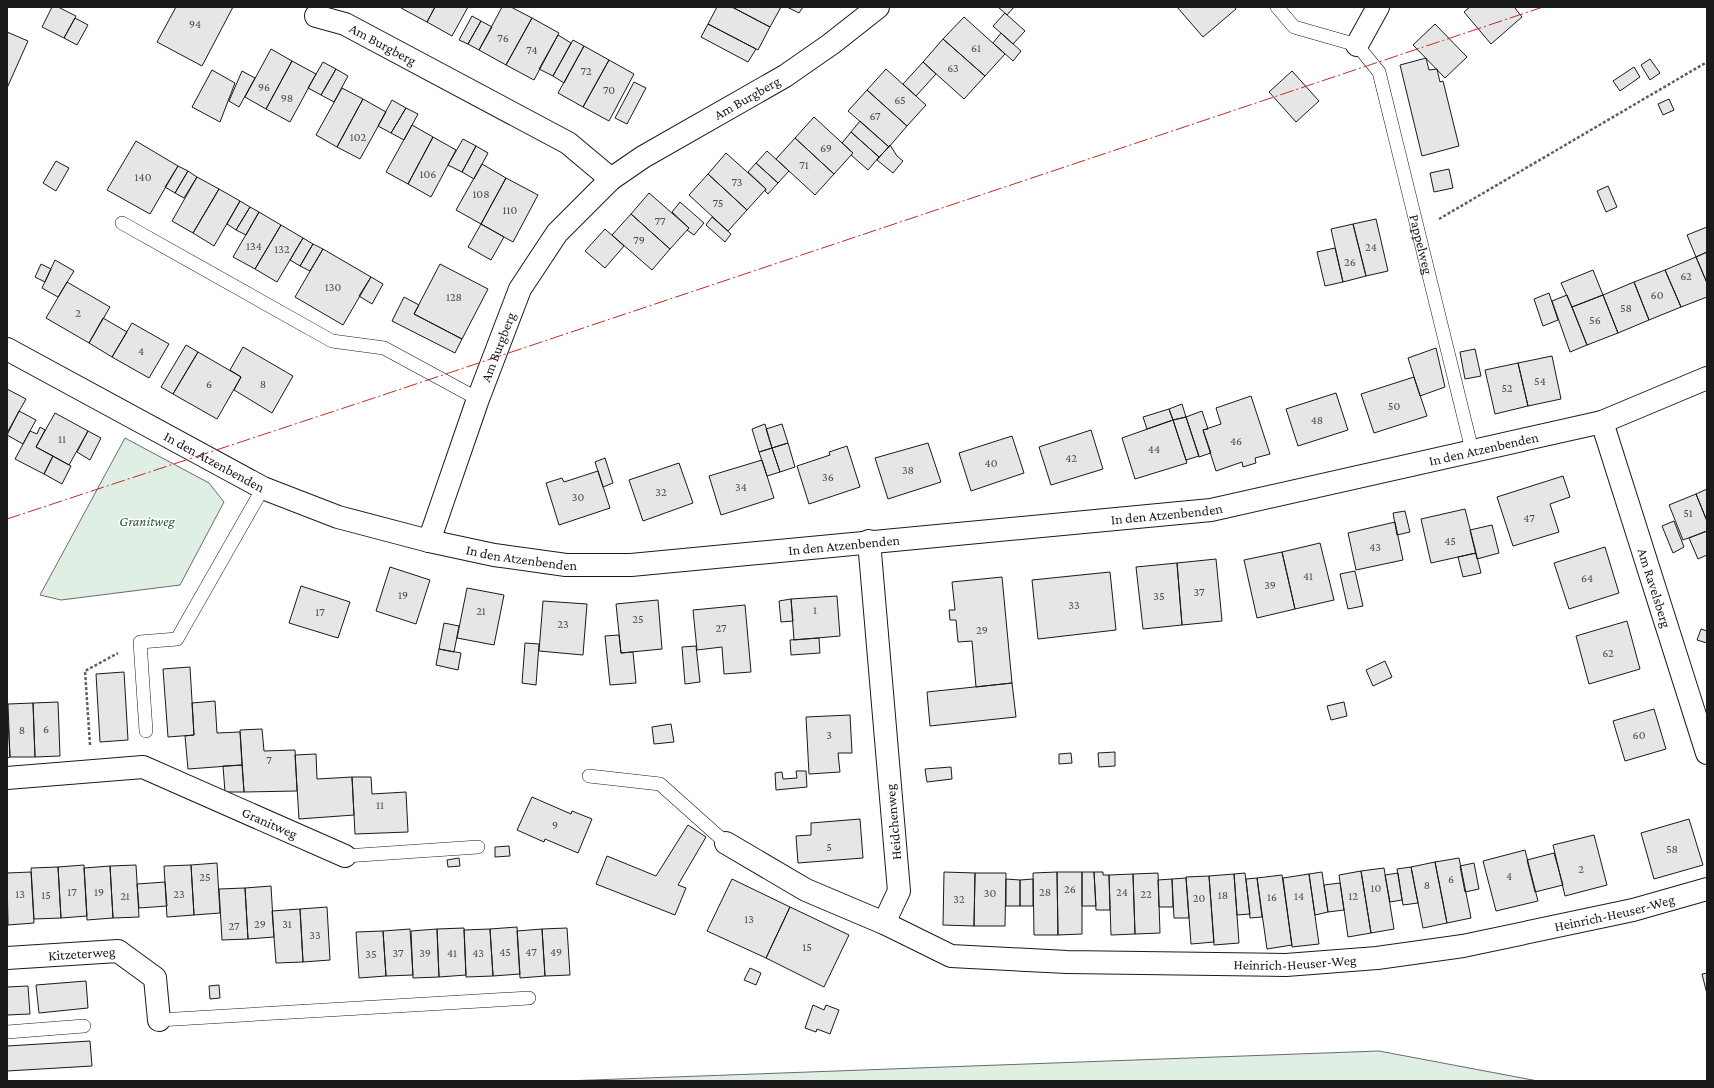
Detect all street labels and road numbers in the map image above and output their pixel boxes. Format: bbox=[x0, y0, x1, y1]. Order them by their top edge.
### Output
street label: Am Burgberg bbox=[347, 20, 419, 69]
street label: Am Burgberg bbox=[711, 72, 783, 123]
street label: Pappelweg bbox=[1406, 213, 1436, 276]
street label: Am Burgberg bbox=[477, 310, 519, 384]
street label: In den Atzenbenden bbox=[161, 428, 268, 496]
street label: In den Atzenbenden bbox=[1427, 428, 1540, 469]
street label: In den Atzenbenden bbox=[1110, 500, 1224, 527]
street label: In den Atzenbenden bbox=[787, 531, 901, 558]
street label: In den Atzenbenden bbox=[465, 541, 578, 573]
street label: Am Ravelsberg bbox=[1635, 546, 1675, 630]
street label: Heidchenweg bbox=[882, 783, 904, 861]
street label: Granitweg bbox=[240, 804, 300, 842]
street label: Heinrich-Heuser-Weg bbox=[1553, 891, 1677, 934]
street label: Kitzeterweg bbox=[48, 943, 116, 963]
street label: Heinrich-Heuser-Weg bbox=[1234, 952, 1357, 973]

